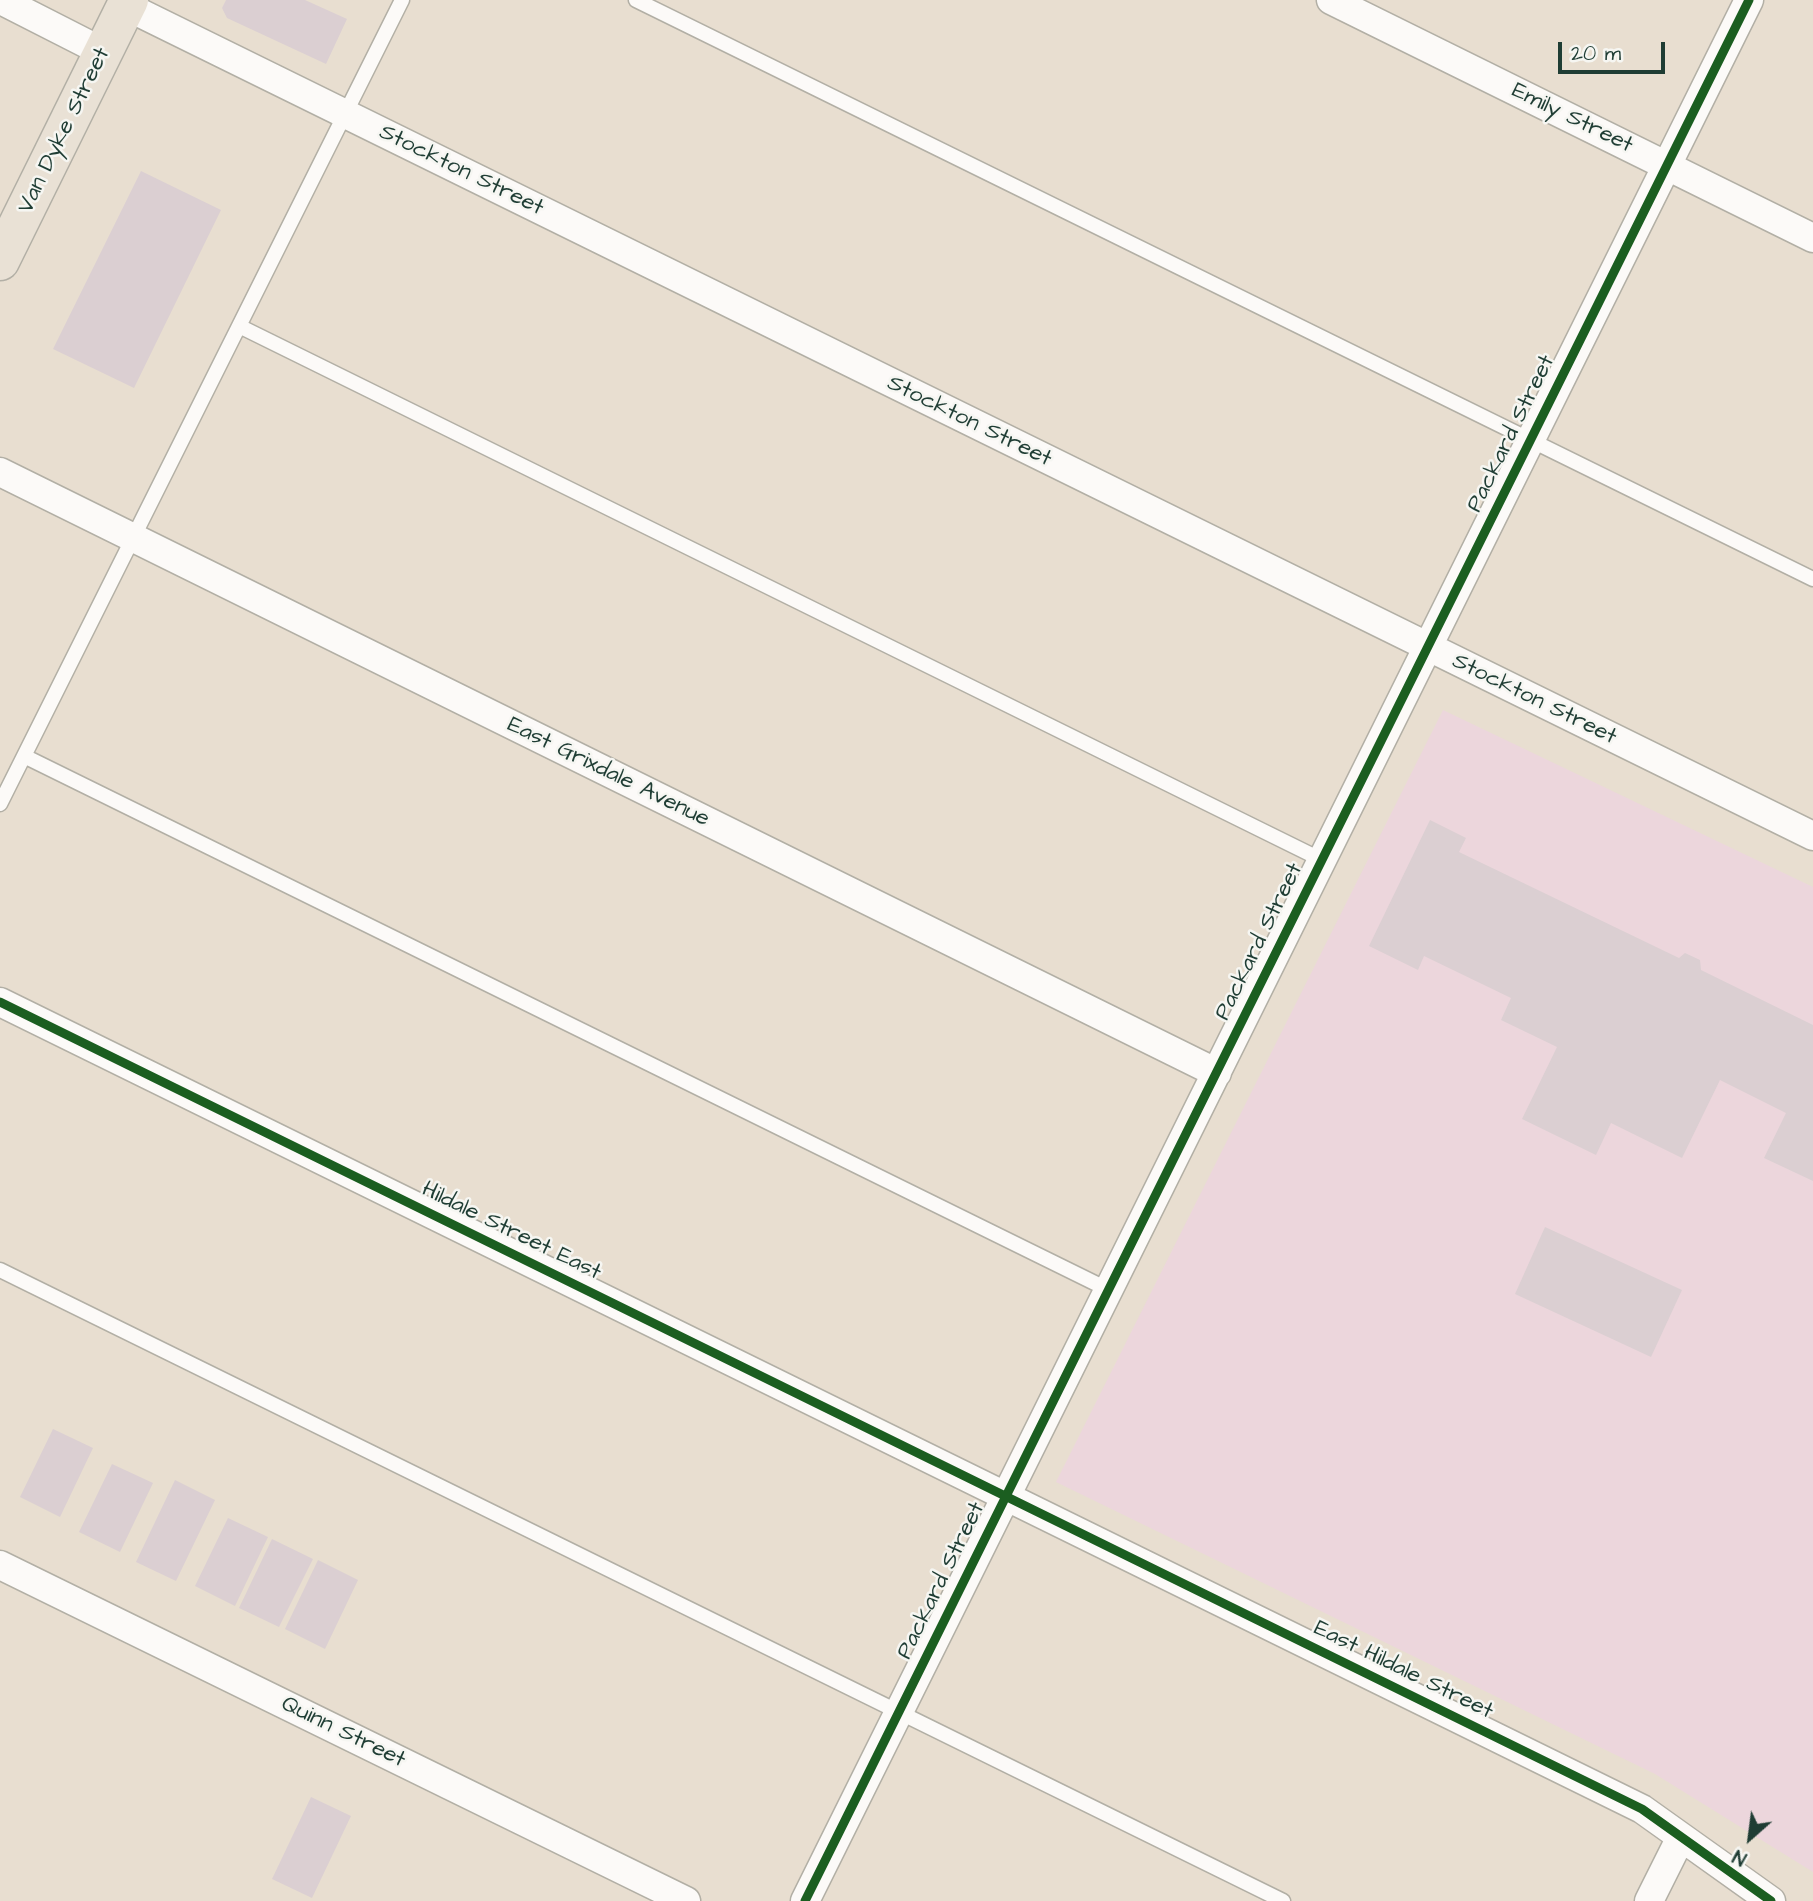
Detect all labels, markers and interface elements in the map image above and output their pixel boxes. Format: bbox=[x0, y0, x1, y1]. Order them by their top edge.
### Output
scale bar bbox=[1561, 28, 1668, 72]
text: 20 m bbox=[1571, 39, 1621, 68]
street label: Van Dyke Street bbox=[13, 44, 117, 218]
street label: Emily Street bbox=[1507, 78, 1637, 160]
street label: Stockton Street bbox=[374, 119, 548, 223]
street label: Packard Street bbox=[1462, 351, 1562, 517]
street label: Stockton Street bbox=[882, 370, 1056, 474]
street label: Stockton Street bbox=[1447, 648, 1621, 752]
street label: East Grixdale Avenue bbox=[502, 712, 714, 834]
street label: Packard Street bbox=[1210, 859, 1310, 1025]
street label: Hildale Street East bbox=[417, 1177, 605, 1287]
street label: Packard Street bbox=[892, 1498, 992, 1664]
street label: East Hildale Street bbox=[1309, 1616, 1497, 1726]
street label: Quinn Street bbox=[276, 1691, 410, 1775]
north arrow bbox=[1715, 1803, 1785, 1873]
text: N bbox=[1728, 1842, 1752, 1872]

